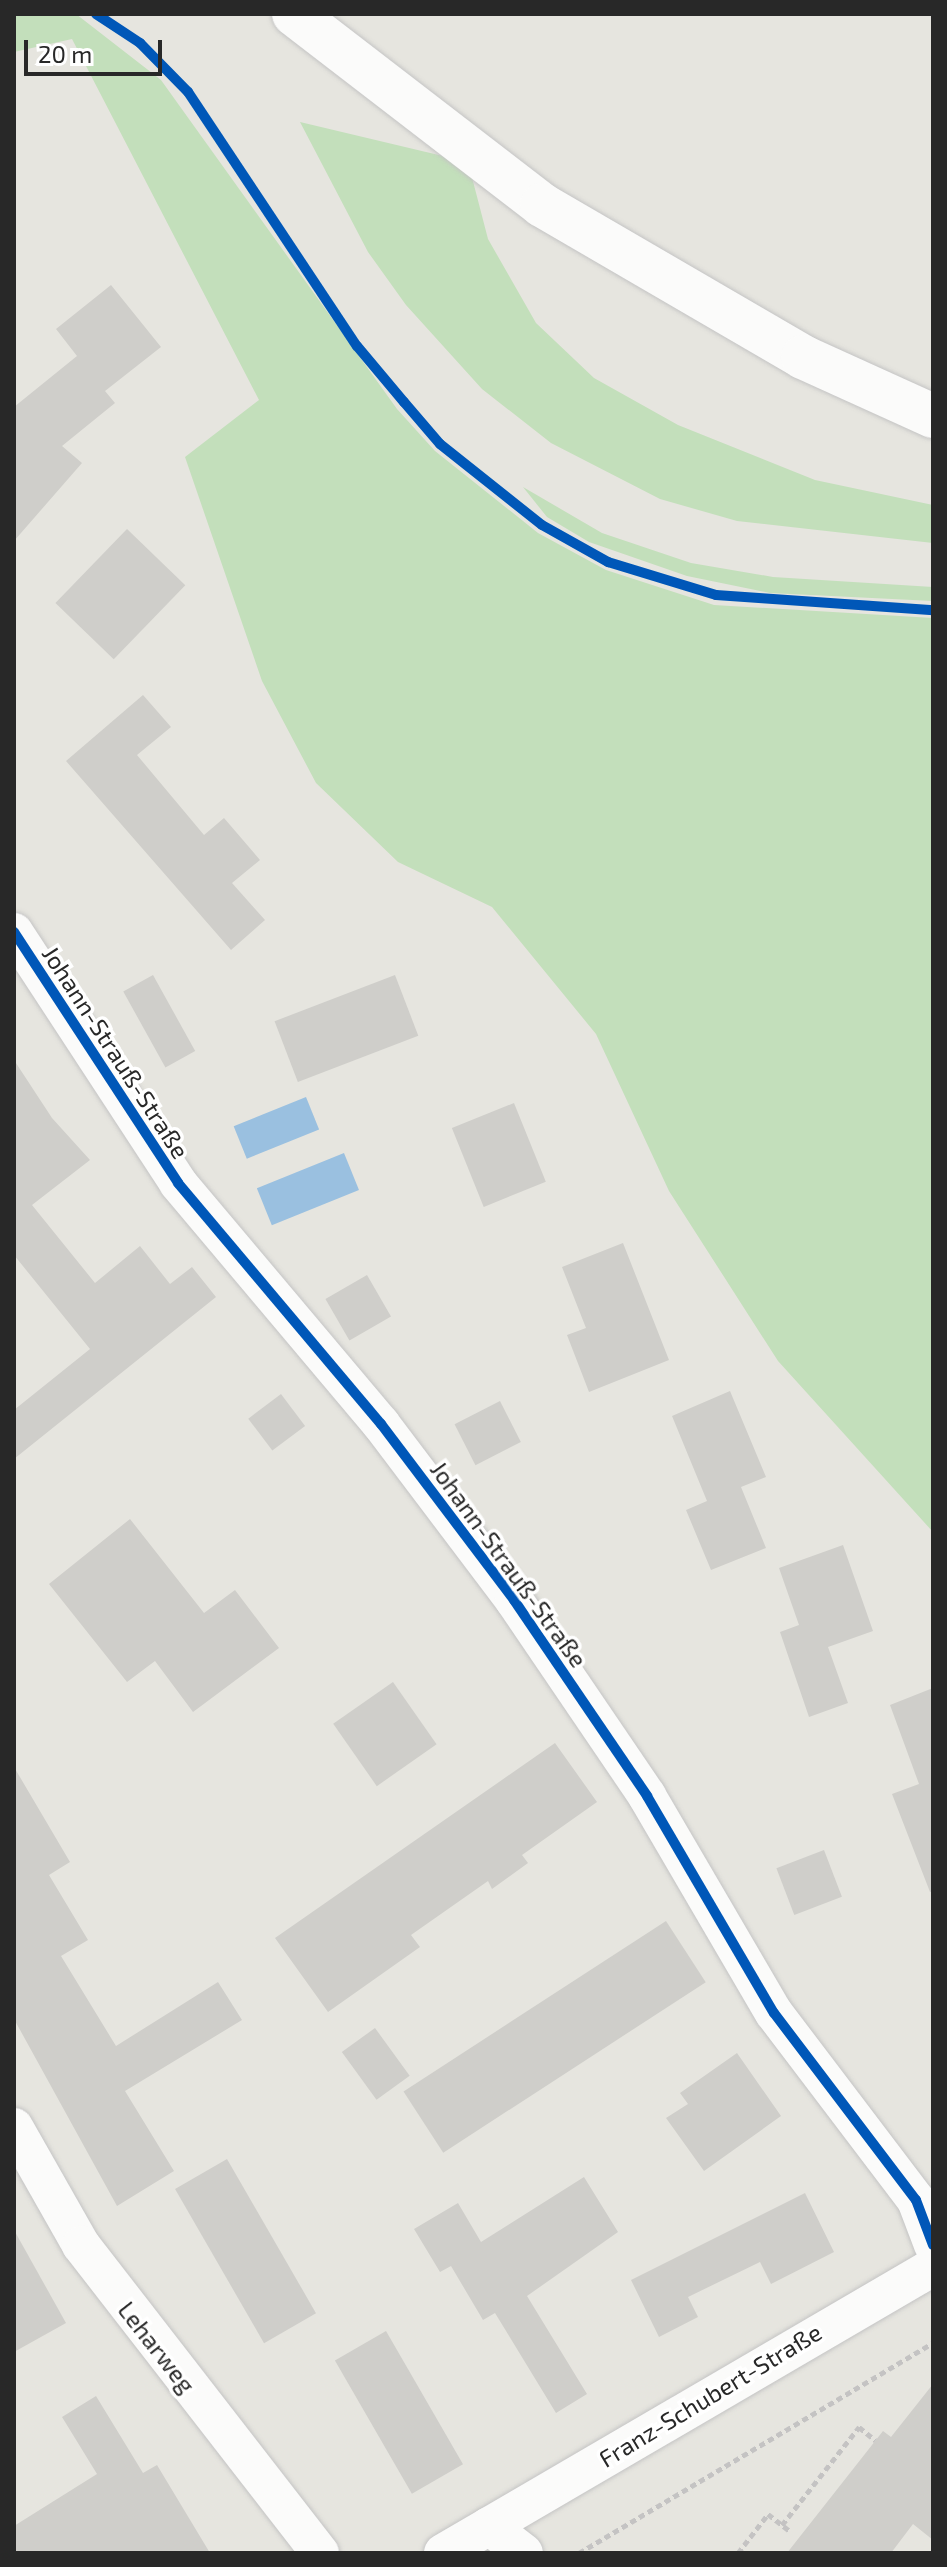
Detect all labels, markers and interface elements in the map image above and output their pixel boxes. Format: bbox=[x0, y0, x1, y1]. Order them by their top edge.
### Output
scale bar bbox=[28, 24, 166, 74]
text: 20 m bbox=[38, 39, 92, 68]
street label: Johann-Strauß-Straße bbox=[37, 940, 195, 1164]
street label: Johann-Strauß-Straße bbox=[425, 1456, 593, 1672]
street label: Leharweg bbox=[112, 2296, 202, 2398]
street label: Franz-Schubert-Straße bbox=[594, 2317, 826, 2473]

